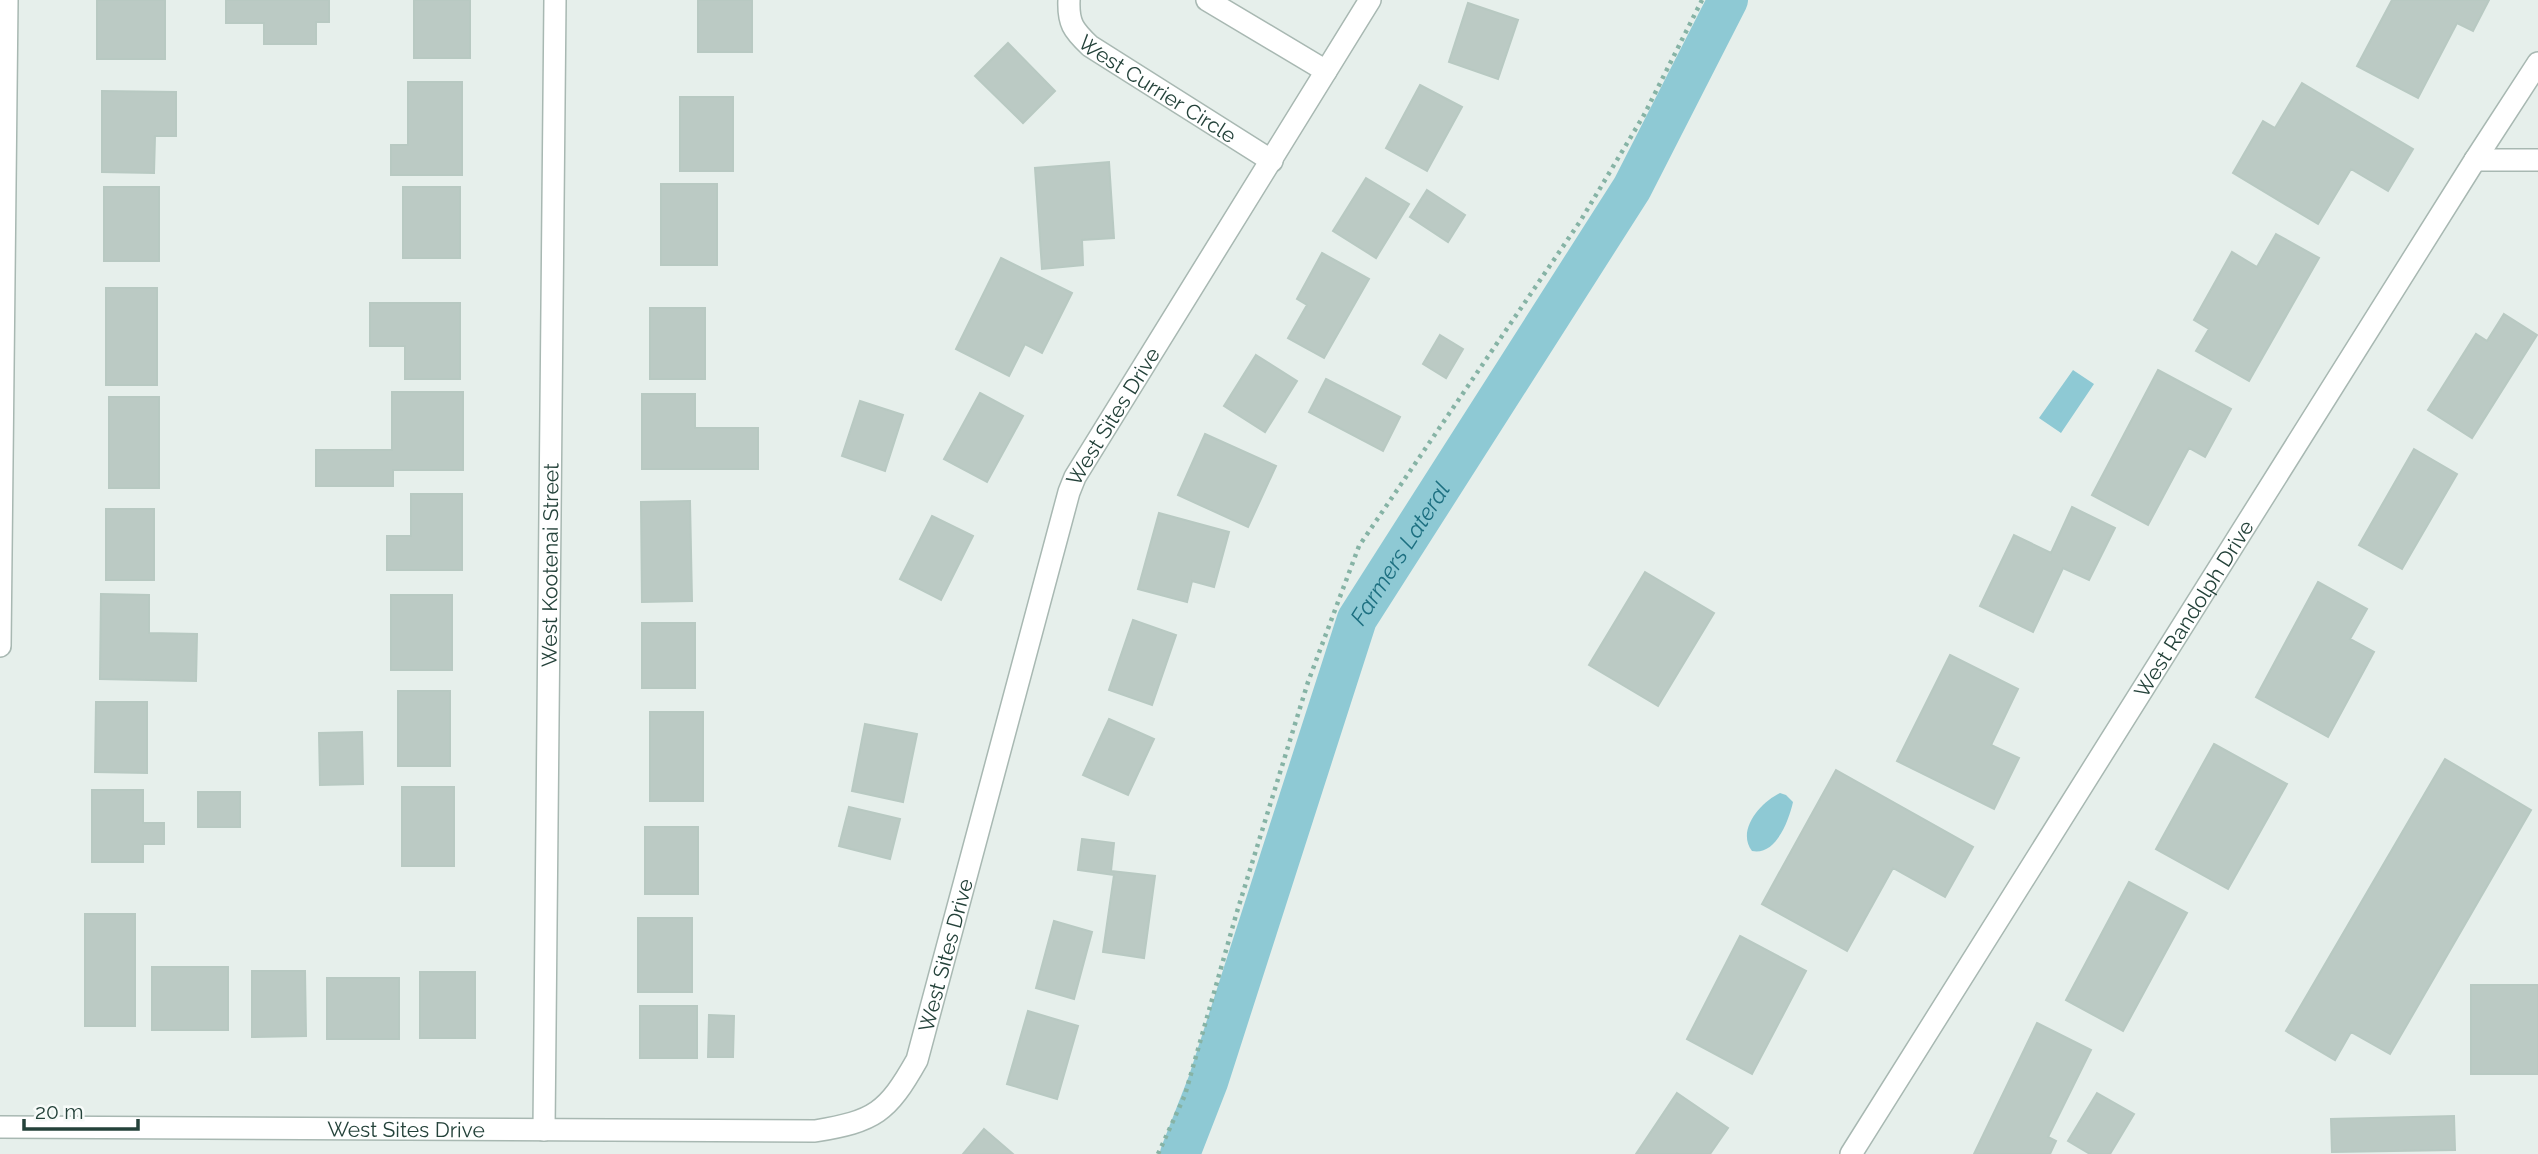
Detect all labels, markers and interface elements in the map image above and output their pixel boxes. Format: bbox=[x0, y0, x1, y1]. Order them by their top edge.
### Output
street label: West Currier Circle bbox=[1073, 29, 1241, 148]
street label: West Sites Drive bbox=[1061, 343, 1165, 490]
street label: West Kootenai Street bbox=[536, 463, 563, 667]
water label: Farmers Lateral bbox=[1344, 477, 1455, 629]
street label: West Randolph Drive bbox=[2128, 515, 2258, 702]
street label: West Sites Drive bbox=[913, 876, 978, 1034]
scale bar bbox=[24, 1088, 138, 1132]
text: 20 m bbox=[35, 1099, 83, 1124]
street label: West Sites Drive bbox=[327, 1116, 485, 1142]

